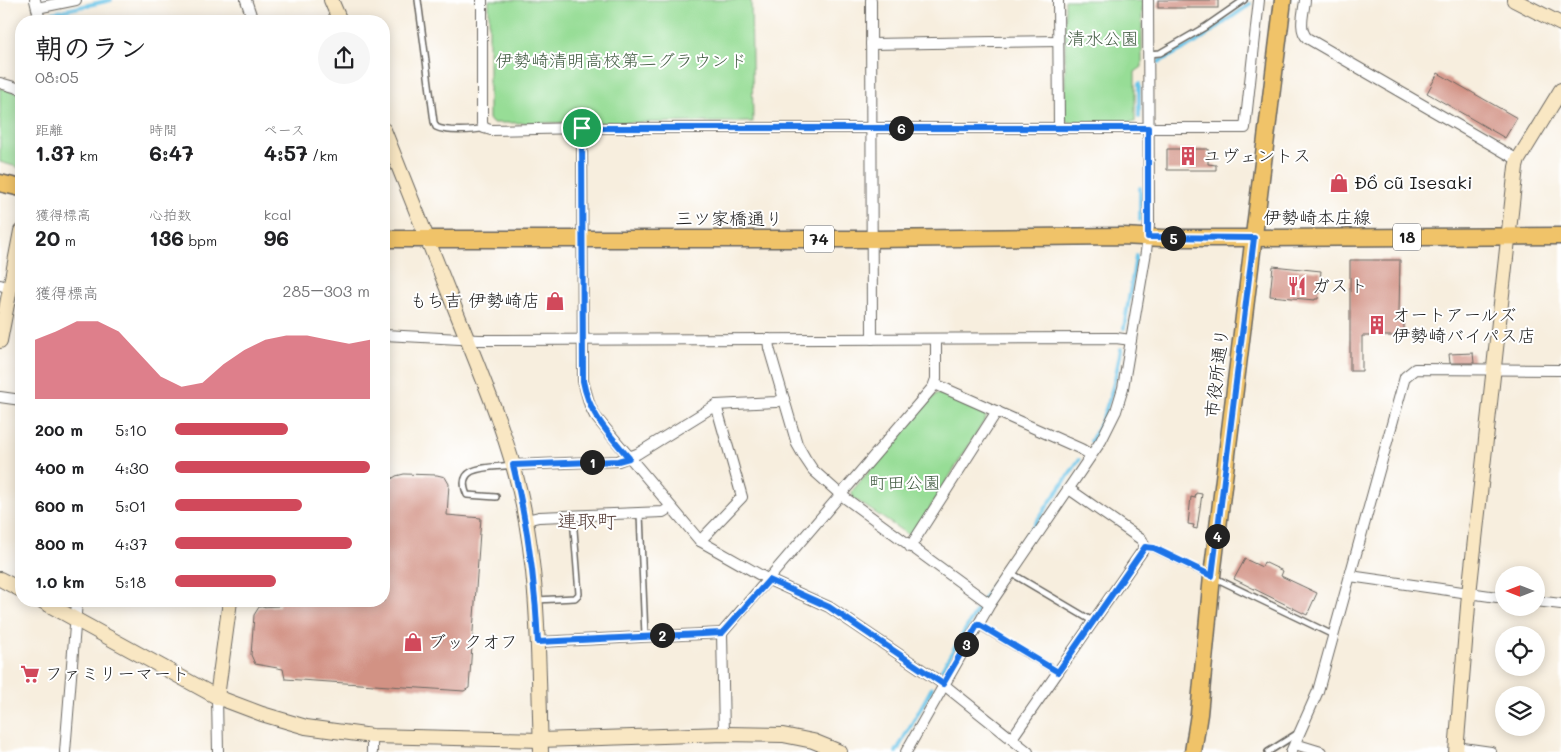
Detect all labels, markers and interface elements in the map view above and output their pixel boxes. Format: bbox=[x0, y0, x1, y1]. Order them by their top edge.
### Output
park label: 清水公園 bbox=[1067, 26, 1139, 50]
text: 朝のラン bbox=[35, 29, 147, 65]
button: share bbox=[318, 32, 370, 84]
park label: 伊勢崎清明高校第二グラウンド bbox=[495, 48, 747, 72]
text: 08:05 bbox=[35, 66, 79, 87]
pin bbox=[561, 107, 603, 149]
icon: arrive bbox=[568, 114, 596, 142]
pin: 6 bbox=[888, 116, 914, 140]
text: 6 bbox=[897, 119, 906, 138]
text: 距離 bbox=[35, 120, 63, 139]
text: 時間 bbox=[149, 120, 177, 139]
text: ペース bbox=[264, 120, 305, 139]
text: 1.37 bbox=[35, 139, 75, 166]
text: 6:47 bbox=[149, 139, 194, 166]
text: 4:57 bbox=[264, 139, 308, 166]
place label: ユヴェントス bbox=[1203, 143, 1311, 167]
building icon: ユヴェントス bbox=[1177, 145, 1199, 167]
text: km bbox=[75, 146, 98, 165]
text: /km bbox=[308, 146, 338, 165]
place label: Đồ cũ Isesaki bbox=[1354, 170, 1472, 194]
shop icon: Đồ cũ Isesaki bbox=[1328, 172, 1350, 194]
text: 獲得標高 bbox=[35, 205, 91, 224]
text: 心拍数 bbox=[149, 205, 191, 224]
text: kcal bbox=[264, 205, 292, 224]
street label: 伊勢崎本庄線 bbox=[1263, 205, 1371, 229]
street label: 三ツ家橋通り bbox=[675, 206, 783, 230]
road number: 18 bbox=[1393, 223, 1421, 250]
text: 20 bbox=[35, 224, 60, 251]
text: 136 bbox=[149, 224, 184, 251]
text: 96 bbox=[264, 224, 289, 251]
road number: 74 bbox=[804, 225, 834, 252]
pin: 5 bbox=[1160, 226, 1186, 250]
text: 5 bbox=[1169, 229, 1178, 248]
text: m bbox=[60, 231, 76, 250]
text: bpm bbox=[184, 231, 217, 250]
place label: ガスト bbox=[1312, 273, 1368, 297]
restaurant icon: ガスト bbox=[1286, 275, 1308, 297]
text: 285–303 m bbox=[282, 280, 370, 301]
text: 獲得標高 bbox=[35, 282, 99, 303]
place label: もち吉 伊勢崎店 bbox=[410, 288, 540, 312]
shop icon: もち吉 伊勢崎店 bbox=[544, 290, 566, 312]
place label: オートアールズ 伊勢崎バイパス店 bbox=[1392, 302, 1536, 347]
building icon: オートアールズ 伊勢崎バイパス店 bbox=[1366, 314, 1388, 336]
street label: 市役所通り bbox=[1199, 327, 1233, 419]
text: 200 m bbox=[35, 419, 83, 440]
text: 5:10 bbox=[115, 419, 146, 440]
pin: 1 bbox=[580, 450, 604, 474]
text: 1 bbox=[589, 453, 596, 472]
text: 400 m bbox=[35, 457, 84, 478]
text: 4:30 bbox=[115, 457, 149, 478]
park label: 町田公園 bbox=[869, 470, 941, 494]
text: 600 m bbox=[35, 495, 84, 516]
text: 5:01 bbox=[115, 495, 146, 516]
district label: 連取町 bbox=[557, 507, 617, 533]
pin: 4 bbox=[1204, 524, 1230, 548]
text: 4 bbox=[1213, 527, 1222, 546]
text: 800 m bbox=[35, 533, 84, 554]
text: 4:37 bbox=[115, 533, 148, 554]
north arrow bbox=[1495, 566, 1545, 616]
map controls bbox=[1495, 566, 1545, 736]
text: 1.0 km bbox=[35, 571, 84, 592]
text: 5:18 bbox=[115, 571, 146, 592]
pin: 2 bbox=[650, 622, 674, 648]
text: 2 bbox=[659, 626, 666, 645]
button: locate bbox=[1495, 626, 1545, 676]
place label: ブックオフ bbox=[428, 629, 518, 653]
shop icon: ブックオフ bbox=[402, 631, 424, 653]
pin: 3 bbox=[954, 632, 978, 656]
text: 3 bbox=[962, 635, 971, 654]
place label: ファミリーマート bbox=[45, 661, 189, 685]
supermarket icon: ファミリーマート bbox=[19, 663, 41, 685]
button: layers bbox=[1495, 686, 1545, 736]

